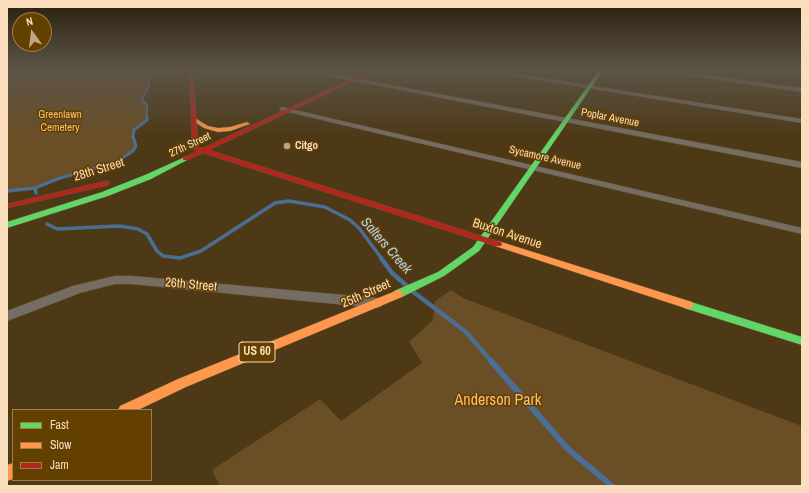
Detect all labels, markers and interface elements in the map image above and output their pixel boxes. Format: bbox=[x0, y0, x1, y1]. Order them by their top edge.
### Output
north arrow bbox=[12, 12, 52, 52]
text: N bbox=[24, 14, 34, 29]
street label: Poplar Avenue bbox=[580, 106, 640, 130]
park label: Greenlawn Cemetery bbox=[38, 108, 82, 134]
street label: 27th Street bbox=[167, 130, 213, 160]
place label: Citgo bbox=[295, 139, 318, 153]
marker: Citgo bbox=[282, 141, 292, 151]
street label: Sycamore Avenue bbox=[508, 143, 582, 173]
street label: 28th Street bbox=[72, 155, 126, 185]
water label: Salters Creek bbox=[357, 214, 415, 278]
street label: Buxton Avenue bbox=[470, 215, 544, 253]
street label: 26th Street bbox=[164, 275, 218, 295]
street label: 25th Street bbox=[339, 276, 393, 312]
road number: US 60 bbox=[239, 342, 275, 362]
park label: Anderson Park bbox=[455, 391, 541, 411]
legend bbox=[12, 409, 152, 481]
text: Fast bbox=[50, 417, 69, 433]
text: Slow bbox=[50, 437, 71, 453]
text: Jam bbox=[50, 457, 69, 473]

